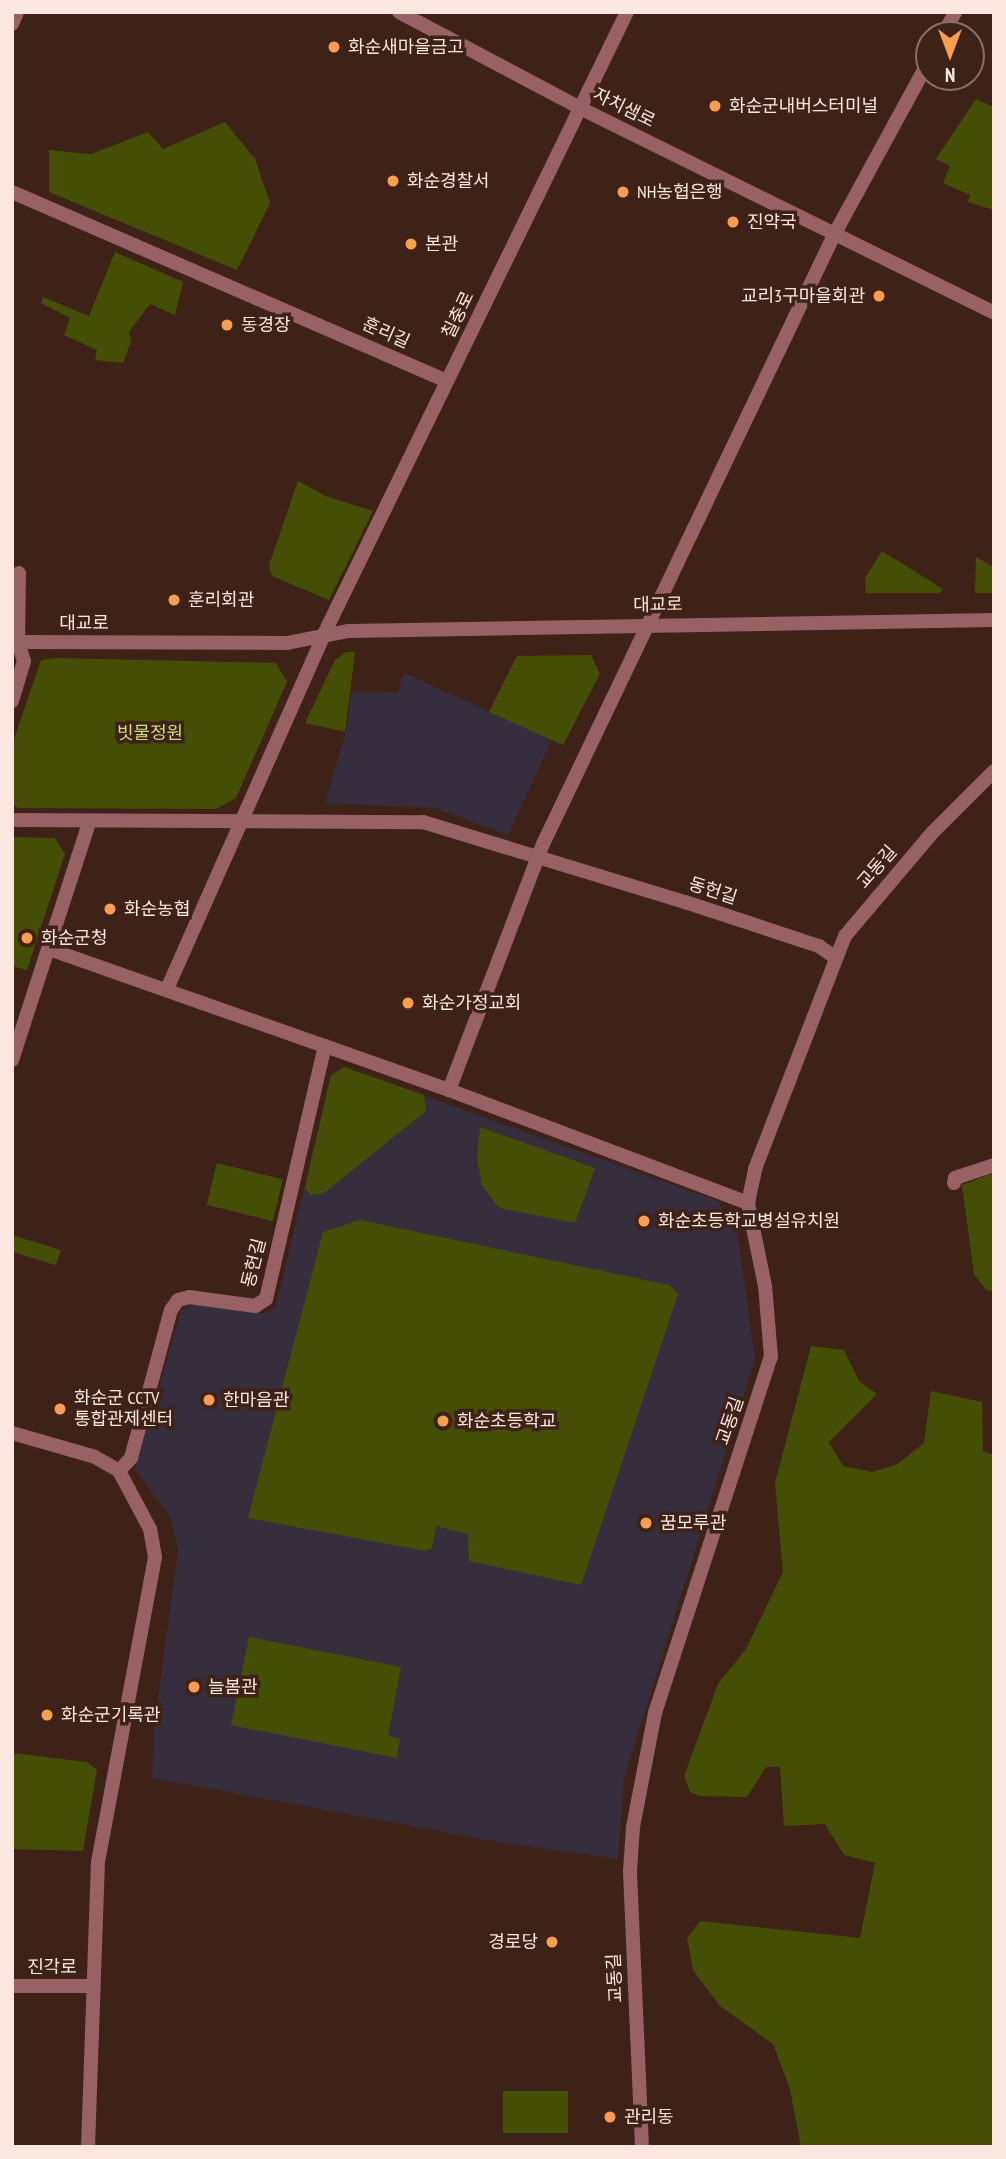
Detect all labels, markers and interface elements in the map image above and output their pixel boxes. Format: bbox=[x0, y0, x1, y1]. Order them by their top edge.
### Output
north arrow bbox=[915, 21, 985, 91]
place label: 화순새마을금고 bbox=[348, 36, 464, 58]
marker: 화순새마을금고 bbox=[326, 39, 342, 55]
text: N bbox=[945, 63, 955, 87]
street label: 자치샘로 bbox=[589, 84, 659, 132]
place label: 화순군내버스터미널 bbox=[729, 95, 878, 117]
marker: 화순군내버스터미널 bbox=[707, 98, 723, 114]
place label: 화순경찰서 bbox=[407, 170, 490, 192]
marker: 화순경찰서 bbox=[385, 173, 401, 189]
place label: NH농협은행 bbox=[637, 181, 723, 203]
marker: NH농협은행 bbox=[615, 184, 631, 200]
place label: 진약국 bbox=[747, 211, 797, 233]
marker: 진약국 bbox=[725, 214, 741, 230]
place label: 본관 bbox=[425, 233, 458, 255]
marker: 본관 bbox=[403, 236, 419, 252]
place label: 교리3구마을회관 bbox=[741, 285, 865, 307]
street label: 칠충로 bbox=[437, 288, 479, 342]
marker: 교리3구마을회관 bbox=[871, 288, 887, 304]
street label: 훈리길 bbox=[359, 313, 413, 353]
place label: 동경장 bbox=[241, 314, 291, 336]
marker: 동경장 bbox=[219, 317, 235, 333]
place label: 훈리회관 bbox=[188, 589, 254, 611]
marker: 훈리회관 bbox=[166, 592, 182, 608]
street label: 대교로 bbox=[633, 594, 683, 616]
street label: 대교로 bbox=[59, 612, 109, 634]
park label: 빗물정원 bbox=[117, 722, 183, 744]
street label: 교동길 bbox=[853, 841, 901, 893]
street label: 동헌길 bbox=[686, 873, 740, 909]
place label: 화순농협 bbox=[124, 898, 190, 920]
marker: 화순농협 bbox=[102, 901, 118, 917]
place label: 화순군청 bbox=[41, 927, 107, 949]
marker: 화순군청 bbox=[19, 930, 35, 946]
place label: 화순가정교회 bbox=[422, 992, 521, 1014]
marker: 화순가정교회 bbox=[400, 995, 416, 1011]
place label: 화순초등학교병설유치원 bbox=[658, 1210, 840, 1232]
marker: 화순초등학교병설유치원 bbox=[636, 1213, 652, 1229]
street label: 동헌길 bbox=[238, 1236, 270, 1290]
place label: 화순군 CCTV 통합관제센터 bbox=[74, 1388, 173, 1430]
place label: 한마음관 bbox=[223, 1389, 289, 1411]
marker: 한마음관 bbox=[201, 1392, 217, 1408]
street label: 교동길 bbox=[712, 1394, 748, 1448]
marker: 화순군 CCTV 통합관제센터 bbox=[52, 1401, 68, 1417]
place label: 화순초등학교 bbox=[457, 1410, 556, 1432]
marker: 화순초등학교 bbox=[435, 1413, 451, 1429]
place label: 꿈모루관 bbox=[660, 1512, 726, 1534]
marker: 꿈모루관 bbox=[638, 1515, 654, 1531]
place label: 늘봄관 bbox=[208, 1676, 258, 1698]
marker: 늘봄관 bbox=[186, 1679, 202, 1695]
place label: 화순군기록관 bbox=[61, 1704, 160, 1726]
marker: 화순군기록관 bbox=[39, 1707, 55, 1723]
place label: 경로당 bbox=[488, 1931, 538, 1953]
marker: 경로당 bbox=[544, 1934, 560, 1950]
street label: 교동길 bbox=[603, 1953, 627, 2003]
street label: 진각로 bbox=[27, 1956, 77, 1978]
place label: 관리동 bbox=[624, 2106, 674, 2128]
marker: 관리동 bbox=[602, 2109, 618, 2125]

